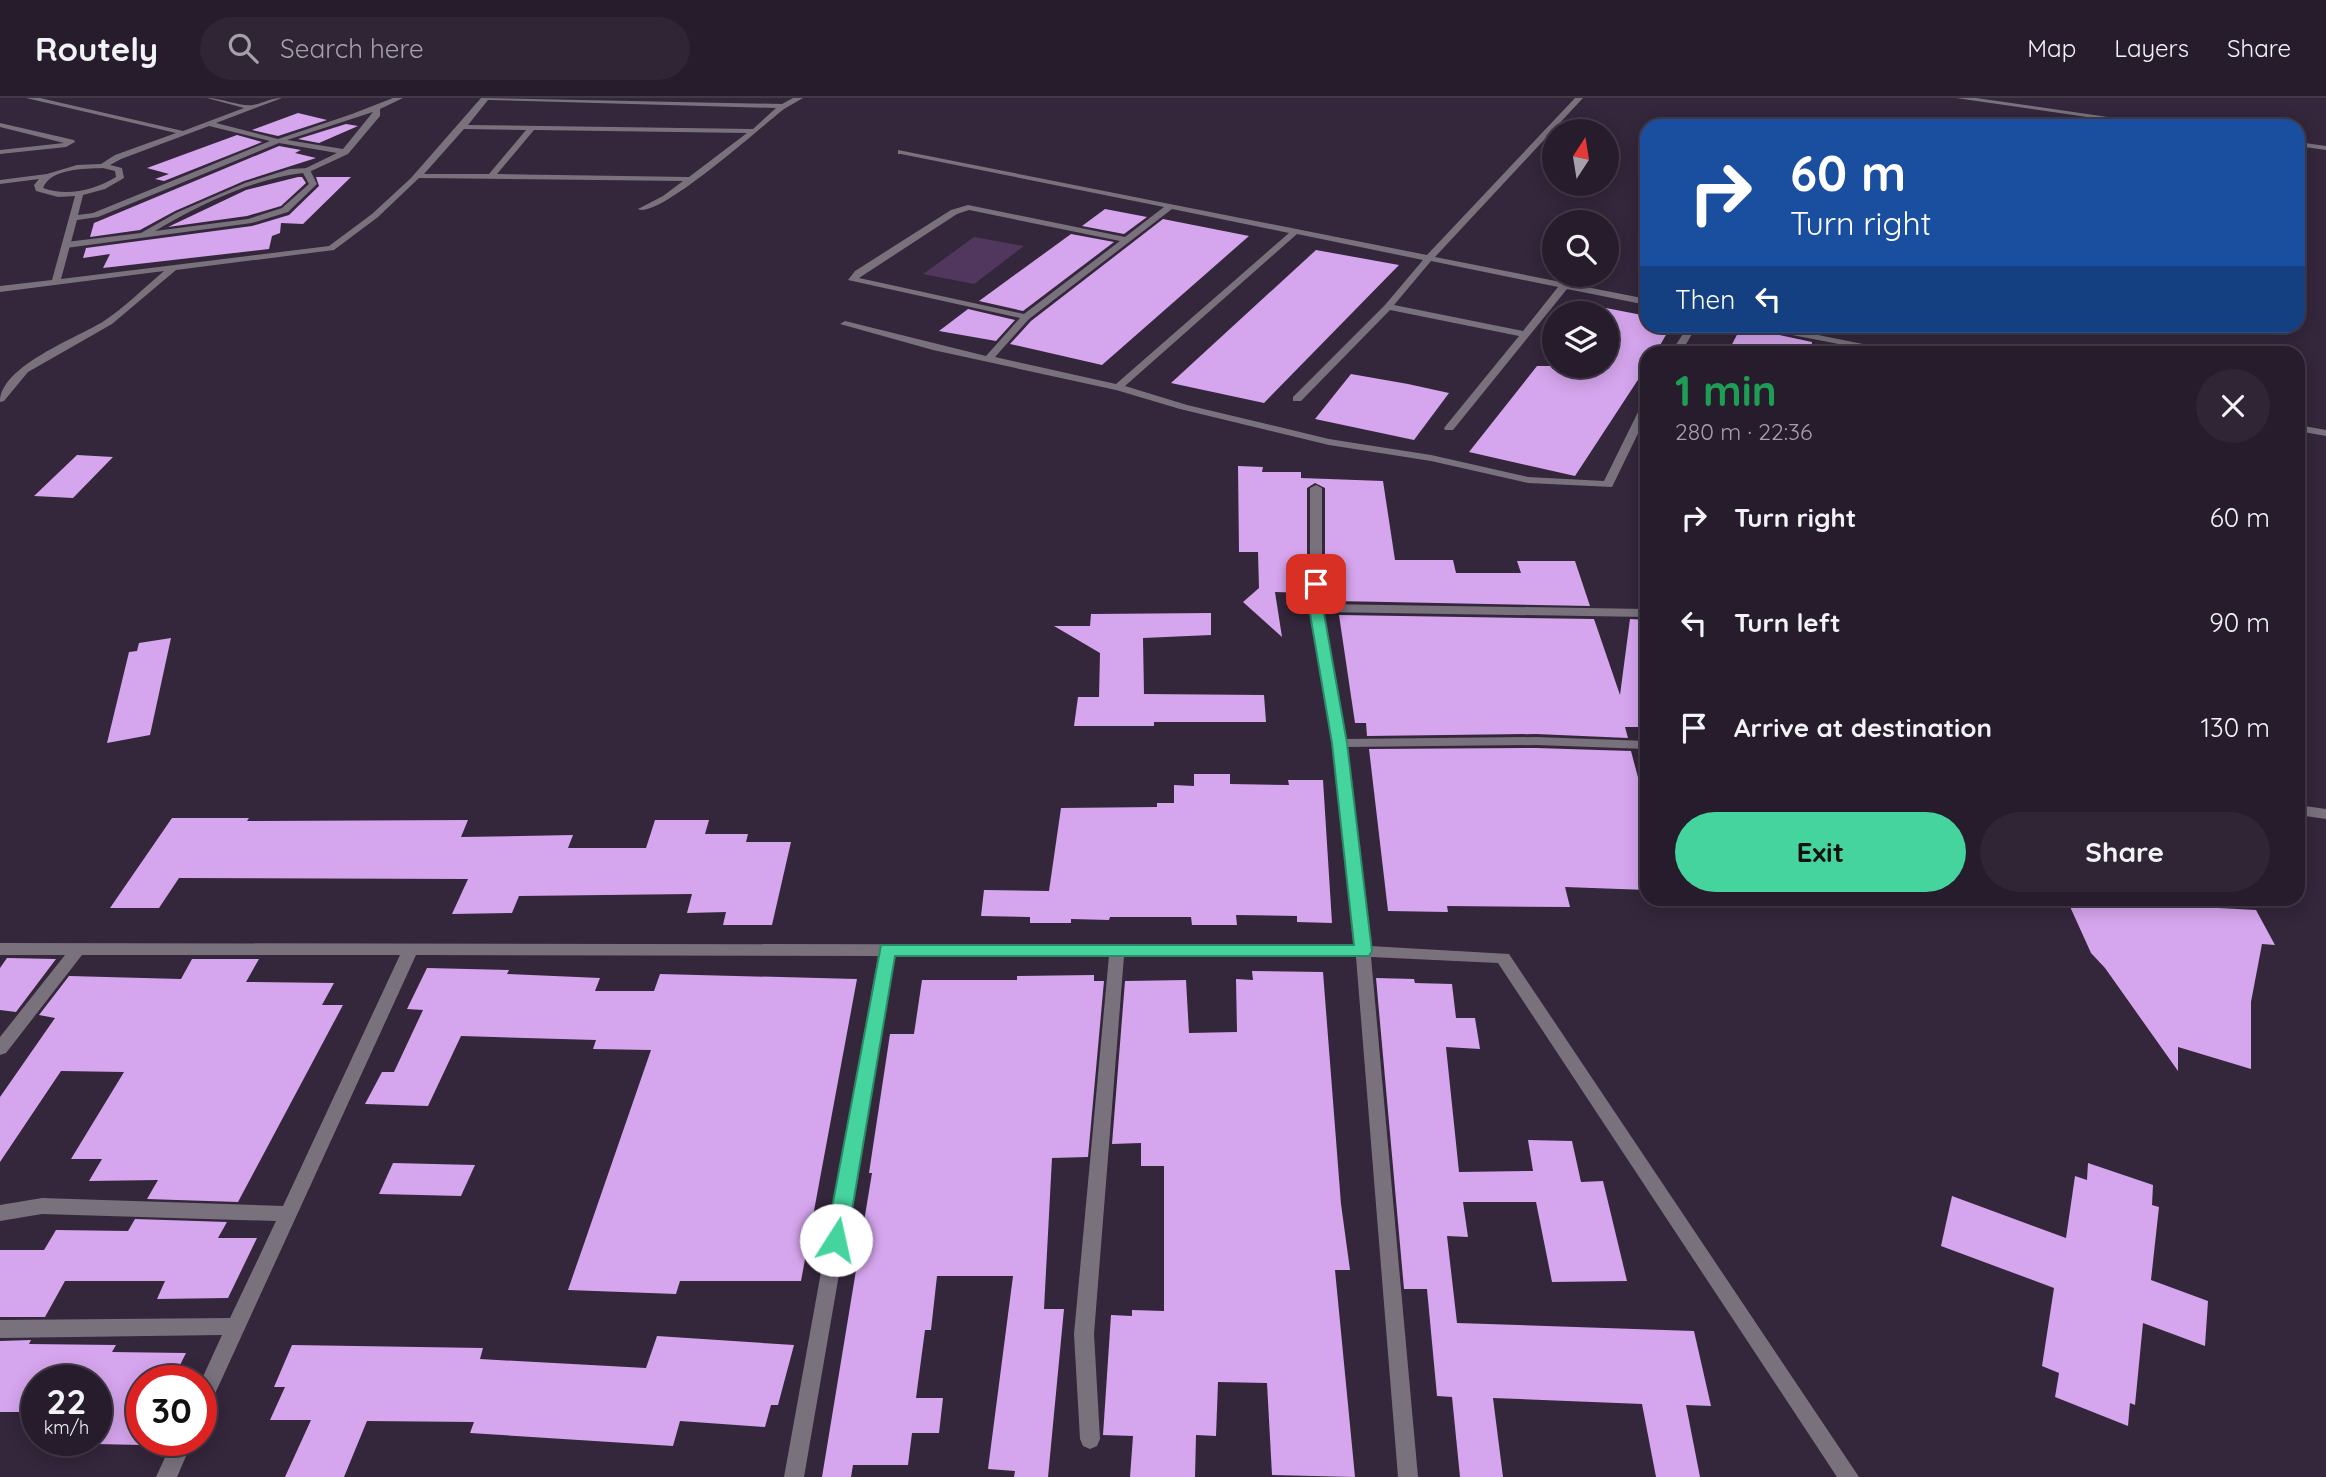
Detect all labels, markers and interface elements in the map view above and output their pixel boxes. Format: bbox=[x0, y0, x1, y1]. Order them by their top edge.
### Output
search box bbox=[200, 17, 690, 80]
text: Routely bbox=[35, 28, 158, 69]
icon: search bbox=[224, 29, 262, 67]
text: Search here bbox=[280, 32, 424, 65]
text: Map bbox=[2027, 33, 2076, 63]
text: Layers bbox=[2114, 33, 2189, 63]
text: Share bbox=[2227, 33, 2291, 63]
north arrow bbox=[1542, 119, 1619, 196]
map controls bbox=[1542, 119, 1619, 378]
text: 60 m bbox=[1790, 142, 1906, 203]
icon: right bbox=[1675, 147, 1766, 238]
text: Turn right bbox=[1790, 203, 1931, 243]
button: search bbox=[1542, 210, 1619, 287]
icon: left bbox=[1749, 280, 1787, 318]
text: Then bbox=[1675, 283, 1735, 316]
button: layers bbox=[1542, 301, 1619, 378]
text: 1 min bbox=[1675, 364, 1777, 417]
button: close bbox=[2196, 369, 2270, 443]
text: 280 m · 22:36 bbox=[1675, 417, 1812, 446]
icon: right bbox=[1675, 499, 1713, 537]
text: Turn right bbox=[1734, 501, 1856, 534]
text: 60 m bbox=[2210, 501, 2270, 534]
pin bbox=[1286, 554, 1346, 614]
icon: arrive bbox=[1297, 565, 1335, 603]
icon: left bbox=[1675, 604, 1713, 642]
text: Turn left bbox=[1734, 606, 1841, 639]
text: 90 m bbox=[2209, 606, 2270, 639]
icon: arrive bbox=[1675, 709, 1713, 747]
text: Arrive at destination bbox=[1734, 711, 1992, 744]
text: 130 m bbox=[2200, 711, 2270, 744]
button: Exit bbox=[1675, 812, 1966, 892]
button: Share bbox=[1980, 812, 2270, 892]
position arrow bbox=[799, 1203, 873, 1277]
speed limit sign: 30 bbox=[126, 1365, 217, 1456]
text: 22 bbox=[47, 1379, 86, 1423]
text: km/h bbox=[44, 1416, 89, 1439]

